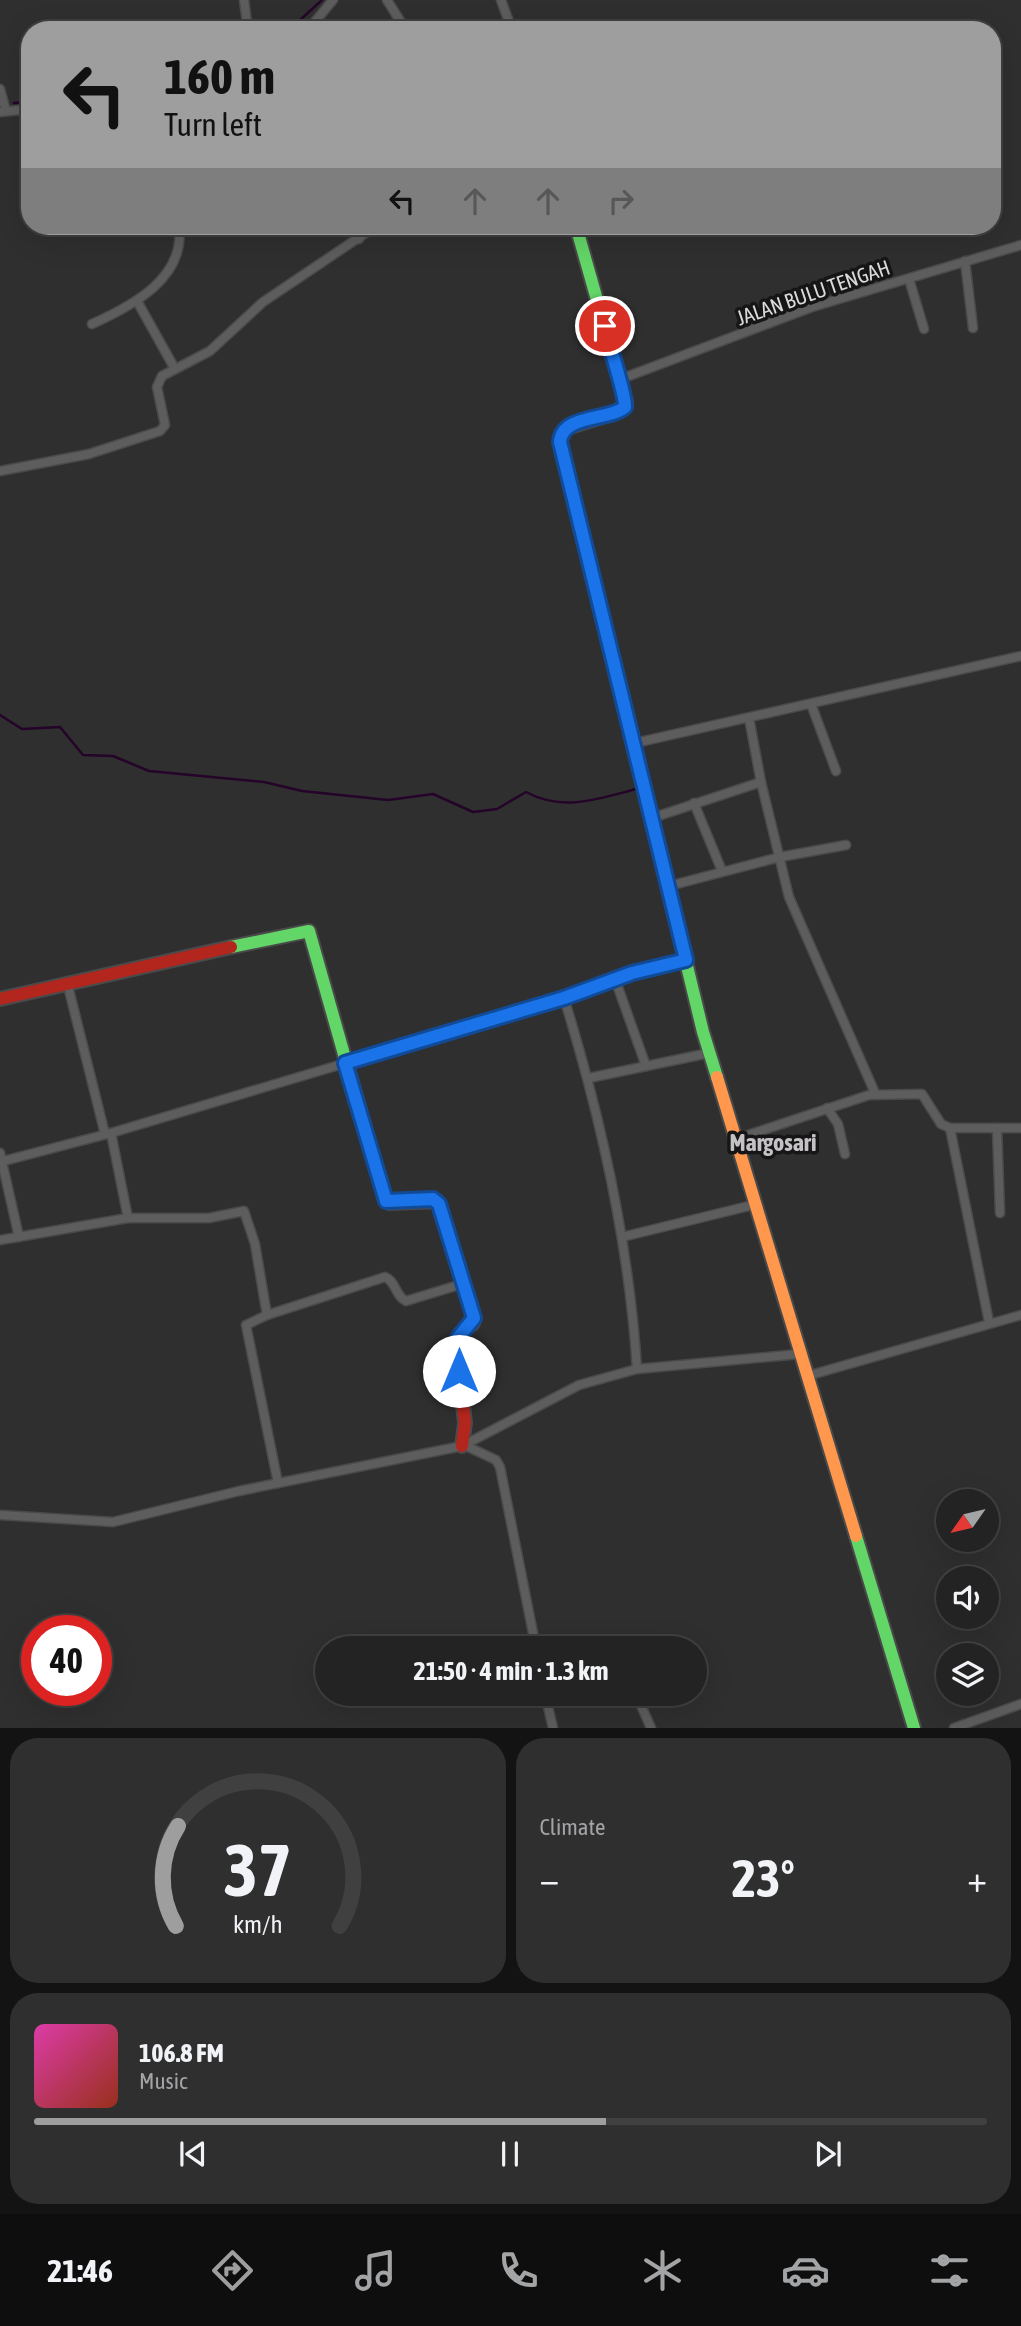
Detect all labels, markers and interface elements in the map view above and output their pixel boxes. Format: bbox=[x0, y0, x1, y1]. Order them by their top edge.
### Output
text: 160 m bbox=[164, 48, 275, 104]
icon: left bbox=[49, 49, 140, 140]
text: Turn left bbox=[164, 106, 262, 143]
icon: left bbox=[383, 182, 421, 220]
icon: ahead bbox=[456, 182, 494, 220]
icon: ahead bbox=[529, 182, 567, 220]
icon: right bbox=[602, 182, 640, 220]
street label: JALAN BULU TENGAH bbox=[733, 255, 893, 329]
pin bbox=[575, 296, 635, 356]
icon: arrive bbox=[586, 307, 624, 345]
district label: Margosari bbox=[730, 1129, 816, 1156]
position arrow bbox=[422, 1334, 496, 1408]
north arrow bbox=[936, 1489, 999, 1552]
map controls bbox=[936, 1489, 999, 1706]
button: sound bbox=[936, 1566, 999, 1629]
speed limit sign: 40 bbox=[21, 1615, 112, 1706]
button: layers bbox=[936, 1643, 999, 1706]
text: 21:50 · 4 min · 1.3 km bbox=[414, 1656, 608, 1686]
text: Climate bbox=[540, 1814, 605, 1840]
text: 37 bbox=[224, 1829, 292, 1912]
text: 23° bbox=[732, 1848, 795, 1908]
text: − bbox=[540, 1857, 559, 1900]
text: + bbox=[967, 1857, 987, 1900]
text: km/h bbox=[233, 1910, 283, 1938]
text: 106.8 FM bbox=[139, 2038, 224, 2068]
text: Music bbox=[139, 2068, 187, 2094]
icon: previous bbox=[174, 2135, 212, 2173]
icon: pause bbox=[491, 2135, 529, 2173]
icon: next bbox=[809, 2135, 847, 2173]
icon: directions bbox=[208, 2246, 257, 2295]
icon: music bbox=[351, 2246, 400, 2295]
icon: phone bbox=[494, 2246, 543, 2295]
icon: climate bbox=[638, 2246, 687, 2295]
icon: car bbox=[781, 2246, 830, 2295]
icon: filters bbox=[925, 2246, 974, 2295]
text: 21:46 bbox=[47, 2252, 113, 2289]

